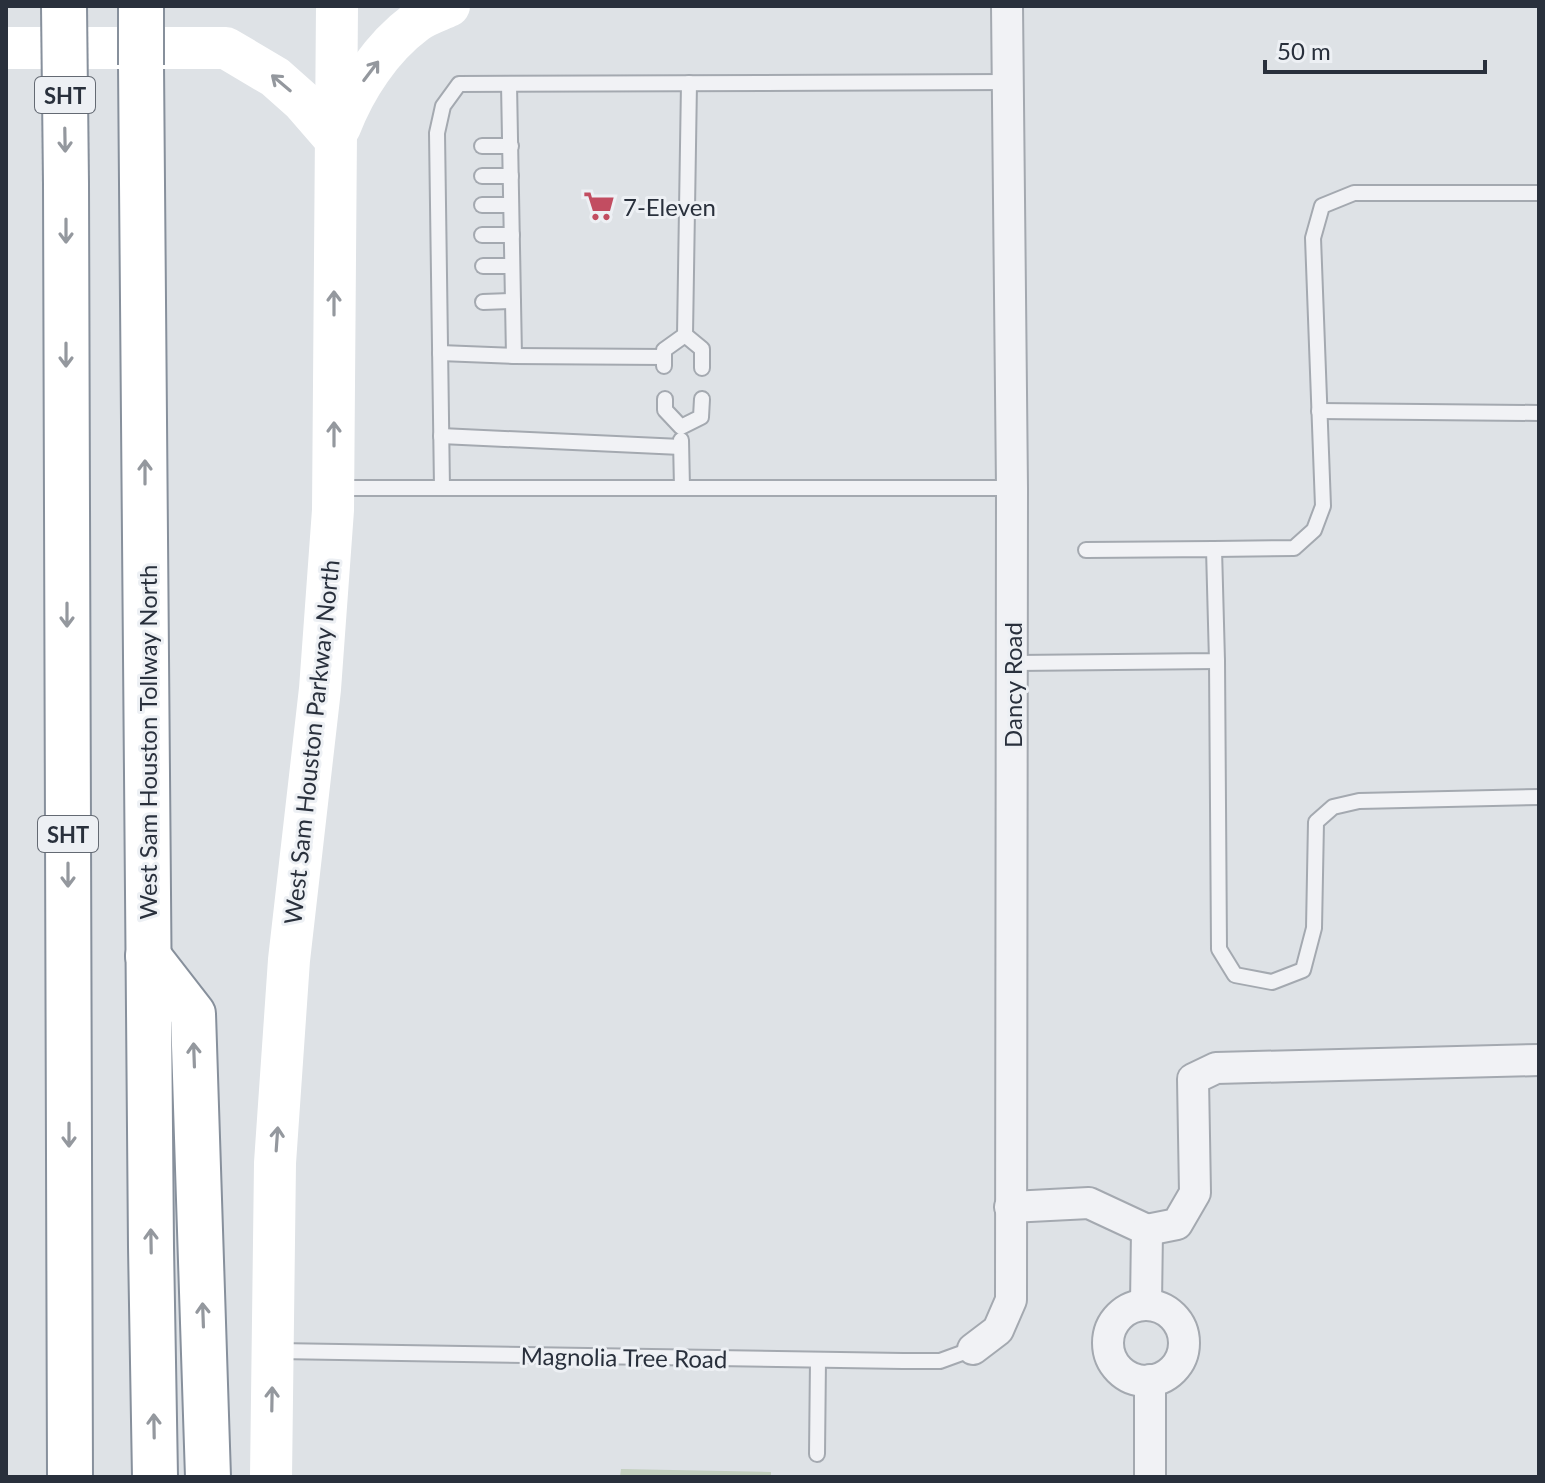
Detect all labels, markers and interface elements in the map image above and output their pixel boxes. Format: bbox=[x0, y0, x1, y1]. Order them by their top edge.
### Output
scale bar bbox=[1265, 24, 1485, 74]
text: 50 m bbox=[1277, 36, 1331, 65]
one-way arrow bbox=[362, 61, 379, 82]
one-way arrow bbox=[271, 74, 292, 92]
road number: SHT bbox=[35, 77, 95, 113]
one-way arrow bbox=[58, 126, 73, 153]
supermarket icon: 7-Eleven bbox=[582, 189, 616, 223]
place label: 7-Eleven bbox=[623, 192, 716, 221]
one-way arrow bbox=[58, 217, 74, 244]
one-way arrow bbox=[326, 290, 342, 317]
one-way arrow bbox=[58, 341, 74, 368]
one-way arrow bbox=[326, 421, 342, 448]
one-way arrow bbox=[137, 459, 152, 486]
street label: West Sam Houston Parkway North bbox=[277, 558, 345, 926]
street label: West Sam Houston Tollway North bbox=[133, 564, 162, 920]
one-way arrow bbox=[59, 601, 75, 628]
street label: Dancy Road bbox=[998, 622, 1027, 748]
road number: SHT bbox=[38, 816, 98, 852]
one-way arrow bbox=[60, 861, 76, 888]
one-way arrow bbox=[186, 1042, 202, 1069]
one-way arrow bbox=[61, 1121, 77, 1148]
one-way arrow bbox=[270, 1126, 285, 1153]
one-way arrow bbox=[143, 1228, 159, 1255]
one-way arrow bbox=[195, 1302, 210, 1329]
street label: Magnolia Tree Road bbox=[520, 1341, 728, 1373]
one-way arrow bbox=[264, 1386, 280, 1413]
one-way arrow bbox=[146, 1413, 162, 1440]

